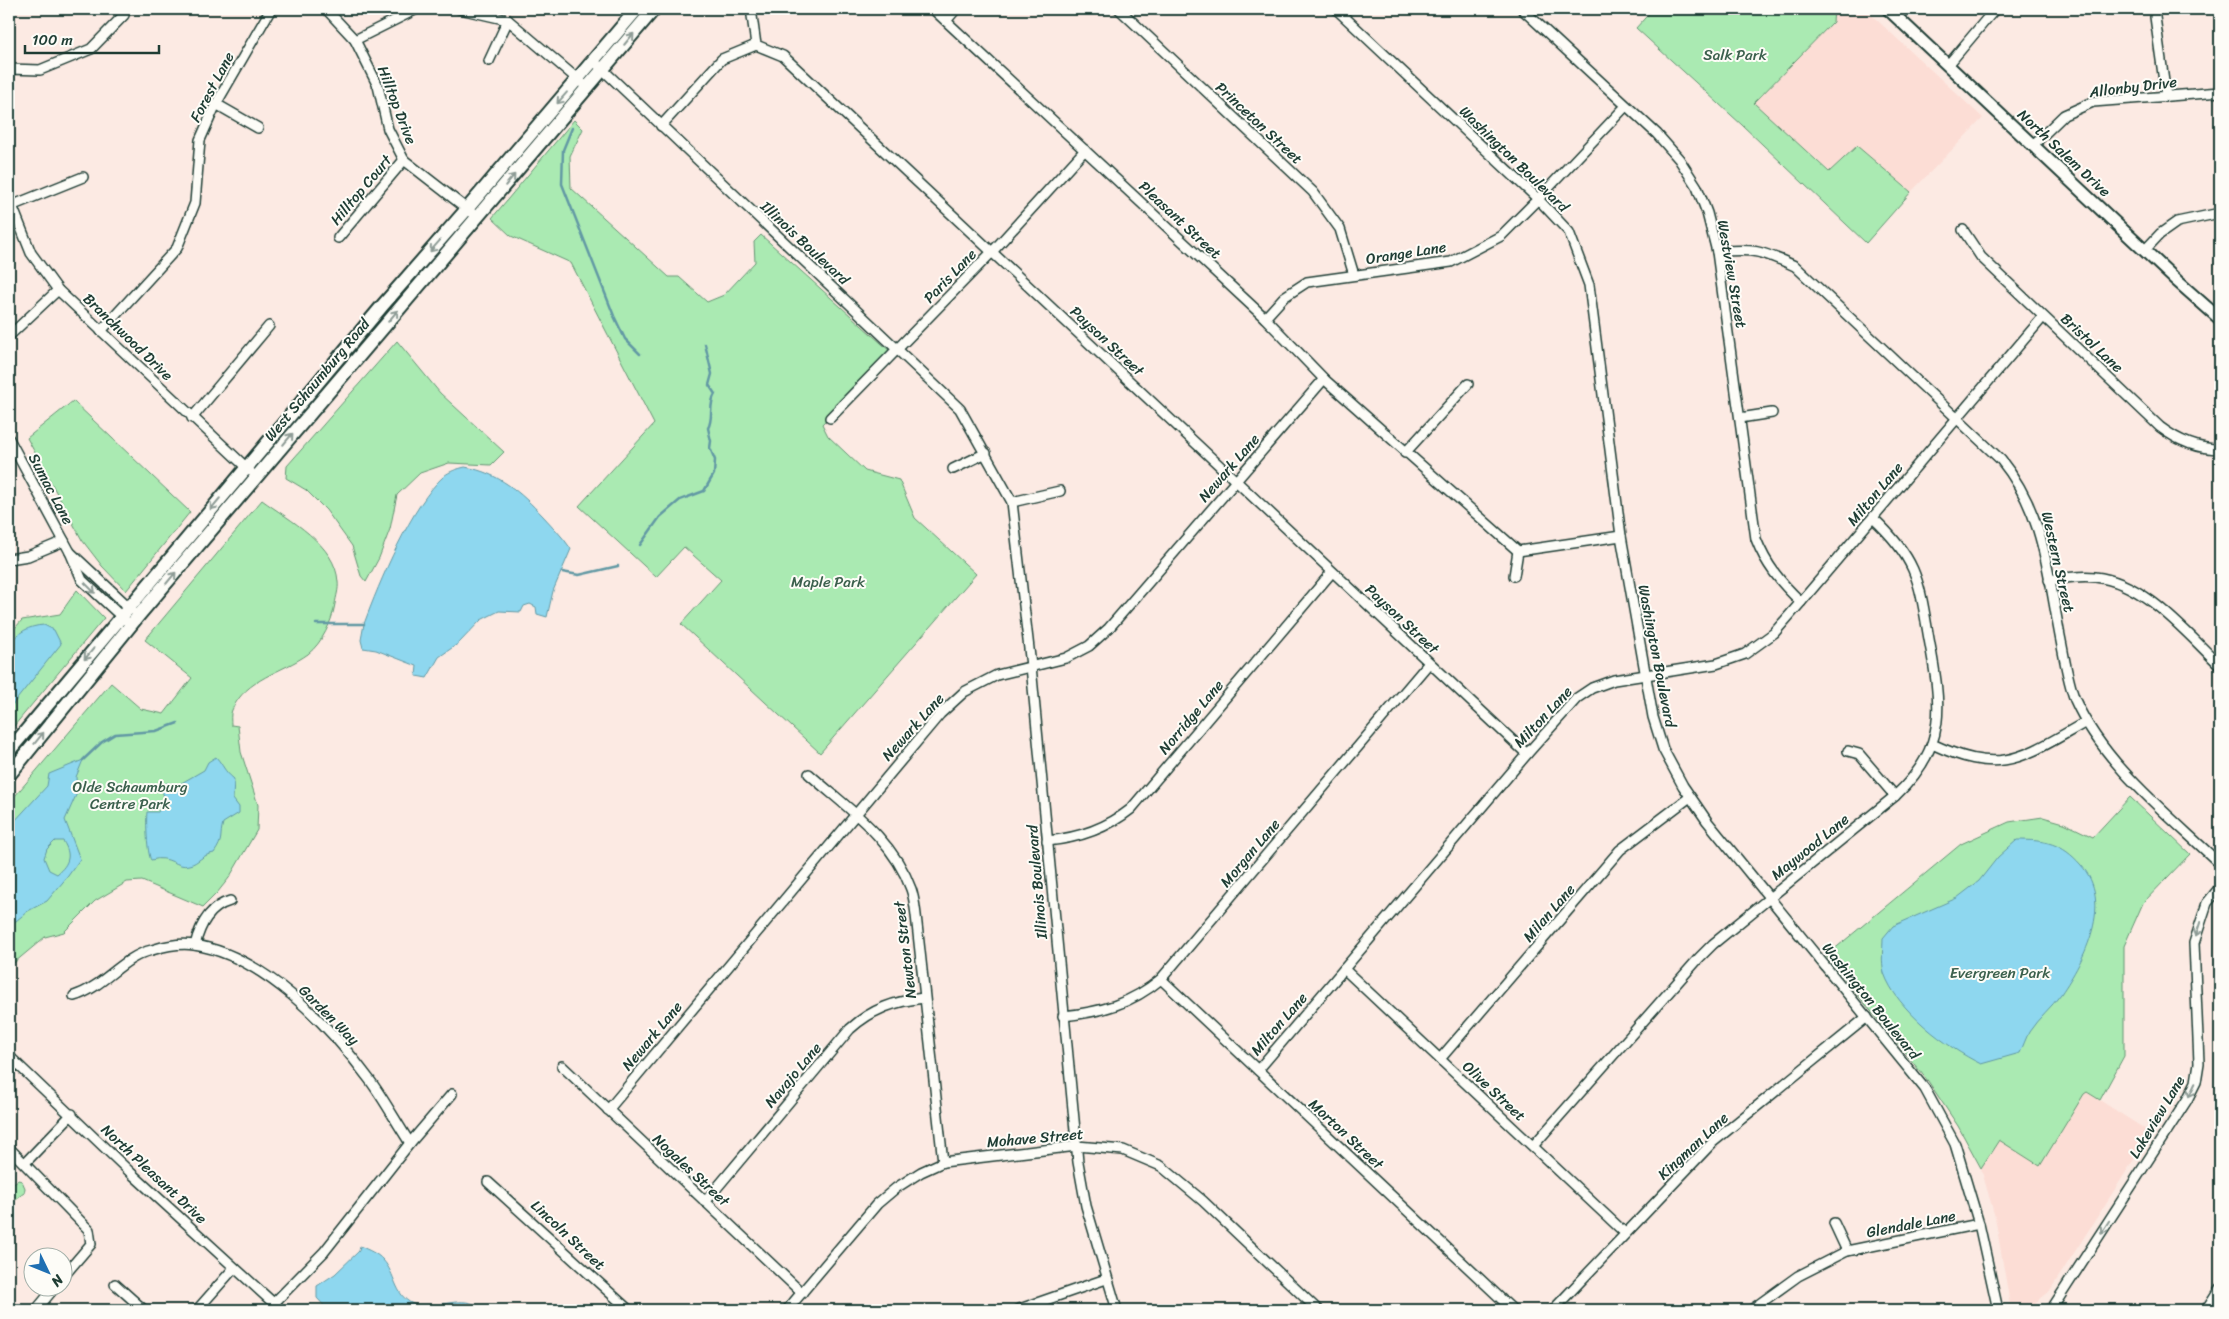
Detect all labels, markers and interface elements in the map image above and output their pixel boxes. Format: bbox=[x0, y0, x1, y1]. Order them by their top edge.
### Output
scale bar bbox=[25, 22, 159, 54]
text: 100 m bbox=[32, 27, 73, 53]
one-way arrow bbox=[623, 33, 634, 46]
park label: Salk Park bbox=[1703, 42, 1768, 68]
street label: Forest Lane bbox=[183, 47, 242, 127]
street label: Hilltop Drive bbox=[370, 62, 424, 149]
street label: Allonby Drive bbox=[2087, 69, 2179, 105]
street label: Princeton Street bbox=[1209, 75, 1309, 171]
one-way arrow bbox=[557, 91, 568, 104]
street label: Washington Boulevard bbox=[1453, 99, 1576, 219]
street label: North Salem Drive bbox=[2011, 102, 2117, 204]
street label: Hilltop Court bbox=[323, 148, 399, 231]
one-way arrow bbox=[504, 174, 515, 187]
street label: Pleasant Street bbox=[1132, 174, 1228, 266]
street label: Illinois Boulevard bbox=[754, 194, 857, 292]
street label: Westview Street bbox=[1710, 218, 1754, 331]
street label: Orange Lane bbox=[1364, 234, 1448, 272]
one-way arrow bbox=[429, 239, 440, 252]
street label: Paris Lane bbox=[917, 242, 983, 310]
street label: Branchwood Drive bbox=[77, 287, 180, 387]
street label: Payson Street bbox=[1064, 299, 1151, 383]
street label: Bristol Lane bbox=[2054, 307, 2130, 380]
one-way arrow bbox=[387, 309, 399, 322]
street label: West Schaumburg Road bbox=[257, 312, 377, 447]
street label: Newark Lane bbox=[1192, 427, 1267, 508]
one-way arrow bbox=[282, 433, 293, 446]
street label: Sumac Lane bbox=[21, 448, 81, 530]
street label: Milton Lane bbox=[1840, 456, 1910, 532]
one-way arrow bbox=[209, 497, 220, 510]
street label: Western Street bbox=[2034, 509, 2082, 615]
park label: Maple Park bbox=[791, 569, 866, 595]
one-way arrow bbox=[165, 571, 176, 584]
street label: Payson Street bbox=[1359, 577, 1446, 661]
one-way arrow bbox=[84, 582, 96, 594]
street label: Washington Boulevard bbox=[1630, 582, 1684, 731]
one-way arrow bbox=[84, 647, 95, 660]
street label: Norridge Lane bbox=[1152, 673, 1230, 760]
street label: Milton Lane bbox=[1507, 680, 1579, 754]
street label: Newark Lane bbox=[875, 687, 951, 767]
one-way arrow bbox=[34, 731, 45, 744]
park label: Olde Schaumburg Centre Park bbox=[72, 774, 188, 817]
street label: Maywood Lane bbox=[1765, 807, 1855, 887]
street label: Morgan Lane bbox=[1213, 812, 1287, 893]
street label: Illinois Boulevard bbox=[1019, 823, 1055, 941]
street label: Milan Lane bbox=[1516, 878, 1582, 948]
street label: Newton Street bbox=[886, 899, 924, 1000]
one-way arrow bbox=[2193, 921, 2203, 937]
street label: Washington Boulevard bbox=[1815, 937, 1927, 1066]
park label: Evergreen Park bbox=[1950, 960, 2051, 986]
street label: Garden Way bbox=[292, 978, 366, 1052]
street label: Milton Lane bbox=[1244, 986, 1314, 1062]
street label: Newark Lane bbox=[615, 995, 689, 1077]
street label: Navajo Lane bbox=[758, 1036, 829, 1114]
street label: Olive Street bbox=[1456, 1054, 1532, 1128]
street label: Lakeview Lane bbox=[2122, 1070, 2192, 1164]
one-way arrow bbox=[2187, 1082, 2196, 1097]
street label: Morton Street bbox=[1302, 1092, 1390, 1177]
street label: Kingman Lane bbox=[1651, 1106, 1735, 1186]
street label: North Pleasant Drive bbox=[95, 1118, 213, 1231]
street label: Mohave Street bbox=[986, 1121, 1085, 1155]
street label: Nogales Street bbox=[646, 1127, 736, 1214]
street label: Lincoln Street bbox=[525, 1193, 612, 1277]
street label: Glendale Lane bbox=[1864, 1203, 1958, 1245]
one-way arrow bbox=[2100, 1219, 2110, 1233]
north arrow bbox=[22, 1246, 72, 1296]
text: N bbox=[44, 1268, 70, 1293]

